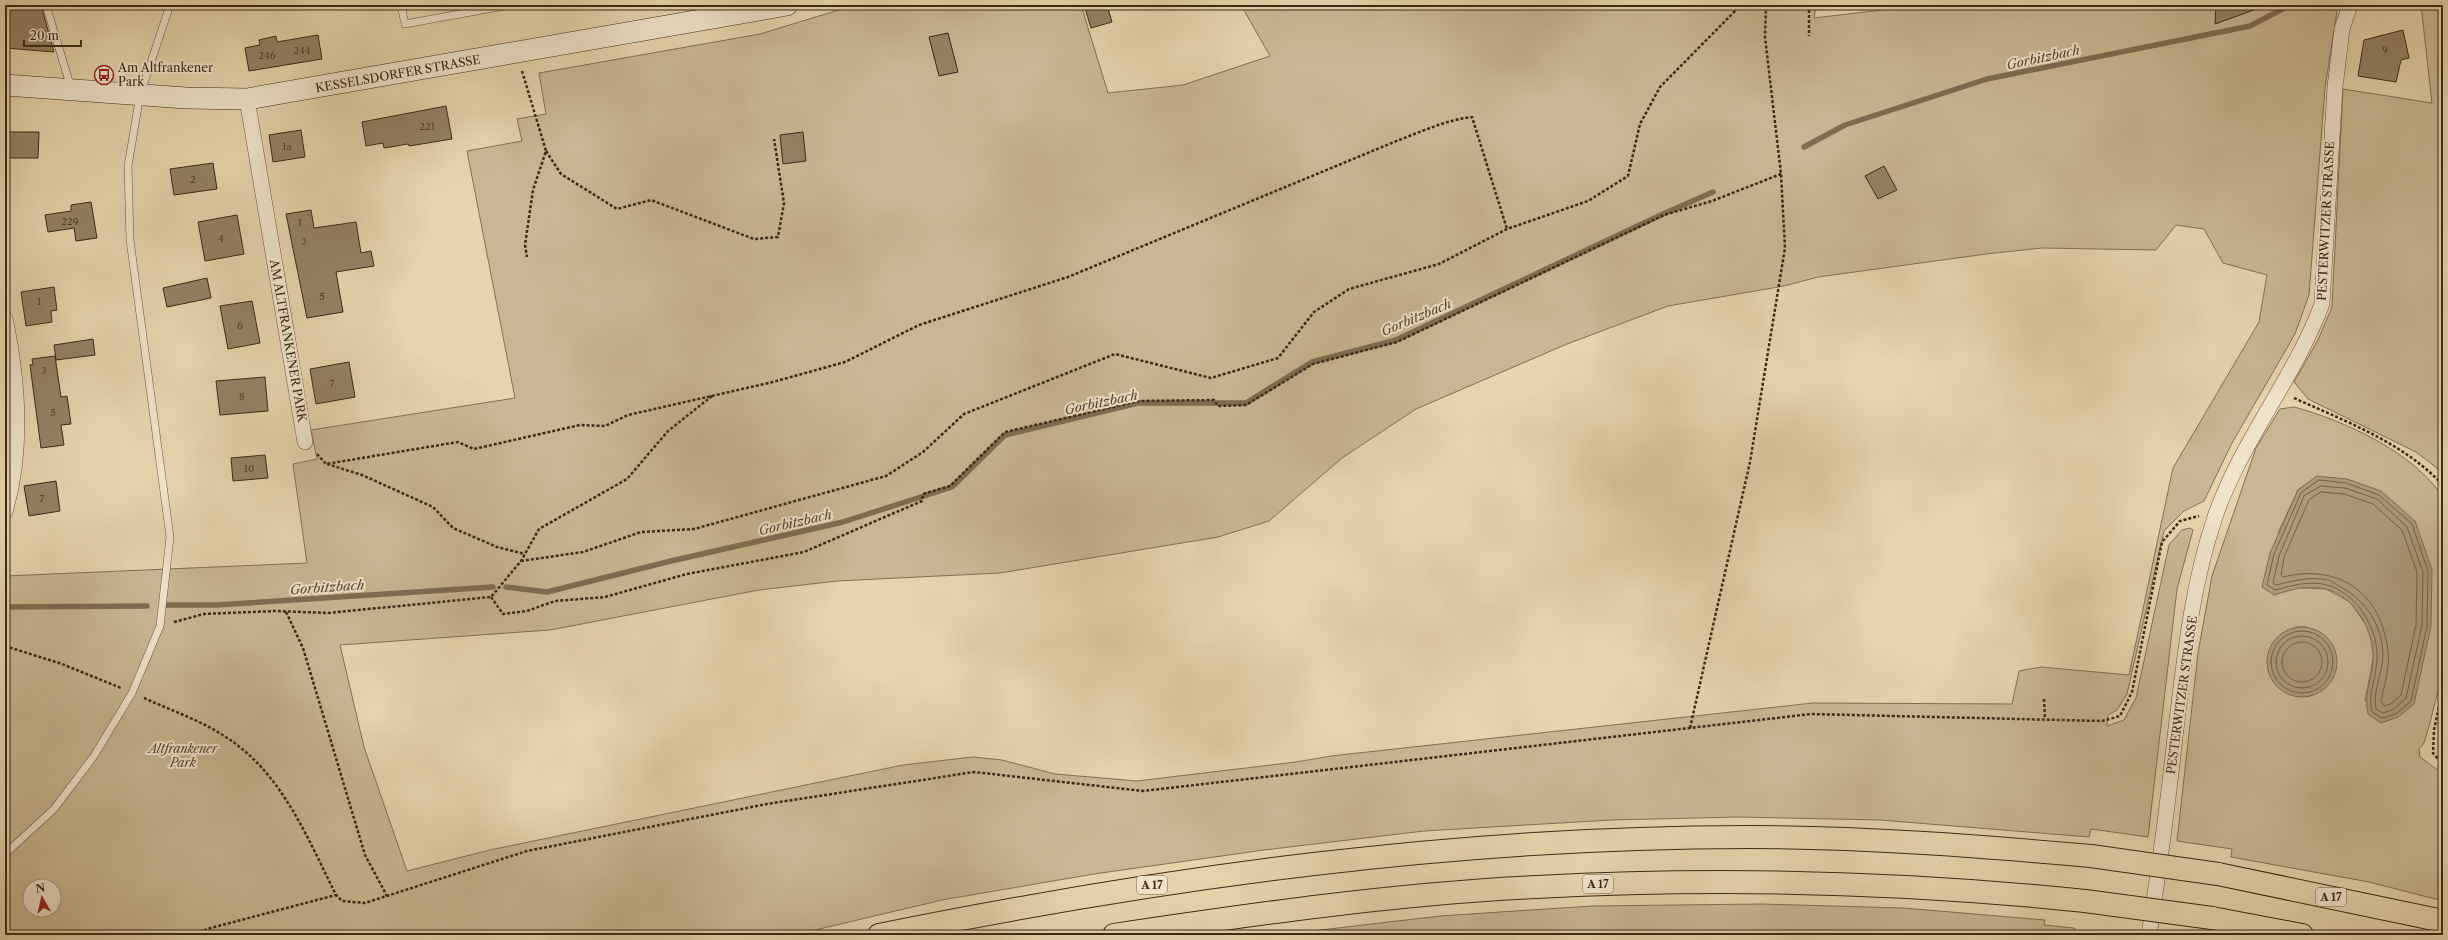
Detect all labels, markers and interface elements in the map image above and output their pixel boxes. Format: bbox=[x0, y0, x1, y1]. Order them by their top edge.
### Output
scale bar bbox=[24, 22, 81, 48]
text: 20 m bbox=[30, 28, 59, 43]
water label: Gorbitzbach bbox=[2005, 41, 2081, 73]
house number: 9 bbox=[2382, 43, 2388, 56]
house number: 244 bbox=[293, 44, 311, 57]
house number: 246 bbox=[258, 49, 276, 62]
street label: KESSELSDORFER STRASSE bbox=[314, 52, 482, 95]
place label: Am Altfrankener Park bbox=[117, 60, 213, 89]
bus stop icon: Am Altfrankener Park bbox=[93, 64, 115, 86]
house number: 221 bbox=[419, 120, 436, 133]
house number: 1a bbox=[282, 140, 292, 153]
street label: PESTERWITZER STRASSE bbox=[2314, 141, 2337, 301]
house number: 2 bbox=[190, 173, 196, 186]
house number: 229 bbox=[61, 215, 79, 228]
house number: 1 bbox=[298, 216, 303, 229]
house number: 4 bbox=[218, 232, 224, 245]
house number: 3 bbox=[301, 235, 307, 248]
street label: AM ALTFRANKENER PARK bbox=[267, 257, 310, 424]
house number: 5 bbox=[319, 290, 325, 303]
house number: 1 bbox=[37, 295, 42, 308]
water label: Gorbitzbach bbox=[1379, 295, 1453, 339]
house number: 6 bbox=[237, 319, 243, 332]
house number: 3 bbox=[41, 364, 47, 377]
house number: 7 bbox=[330, 377, 335, 390]
water label: Gorbitzbach bbox=[1063, 386, 1139, 418]
house number: 8 bbox=[239, 390, 245, 403]
house number: 5 bbox=[50, 406, 56, 419]
house number: 10 bbox=[244, 462, 254, 475]
house number: 7 bbox=[40, 492, 45, 505]
water label: Gorbitzbach bbox=[757, 506, 833, 538]
water label: Gorbitzbach bbox=[289, 576, 365, 598]
street label: PESTERWITZER STRASSE bbox=[2163, 615, 2200, 775]
park label: Altfrankener Park bbox=[146, 741, 219, 770]
road number: A 17 bbox=[1583, 875, 1613, 893]
road number: A 17 bbox=[1137, 876, 1167, 894]
north arrow bbox=[22, 878, 62, 918]
text: N bbox=[35, 880, 47, 896]
road number: A 17 bbox=[2316, 888, 2346, 906]

